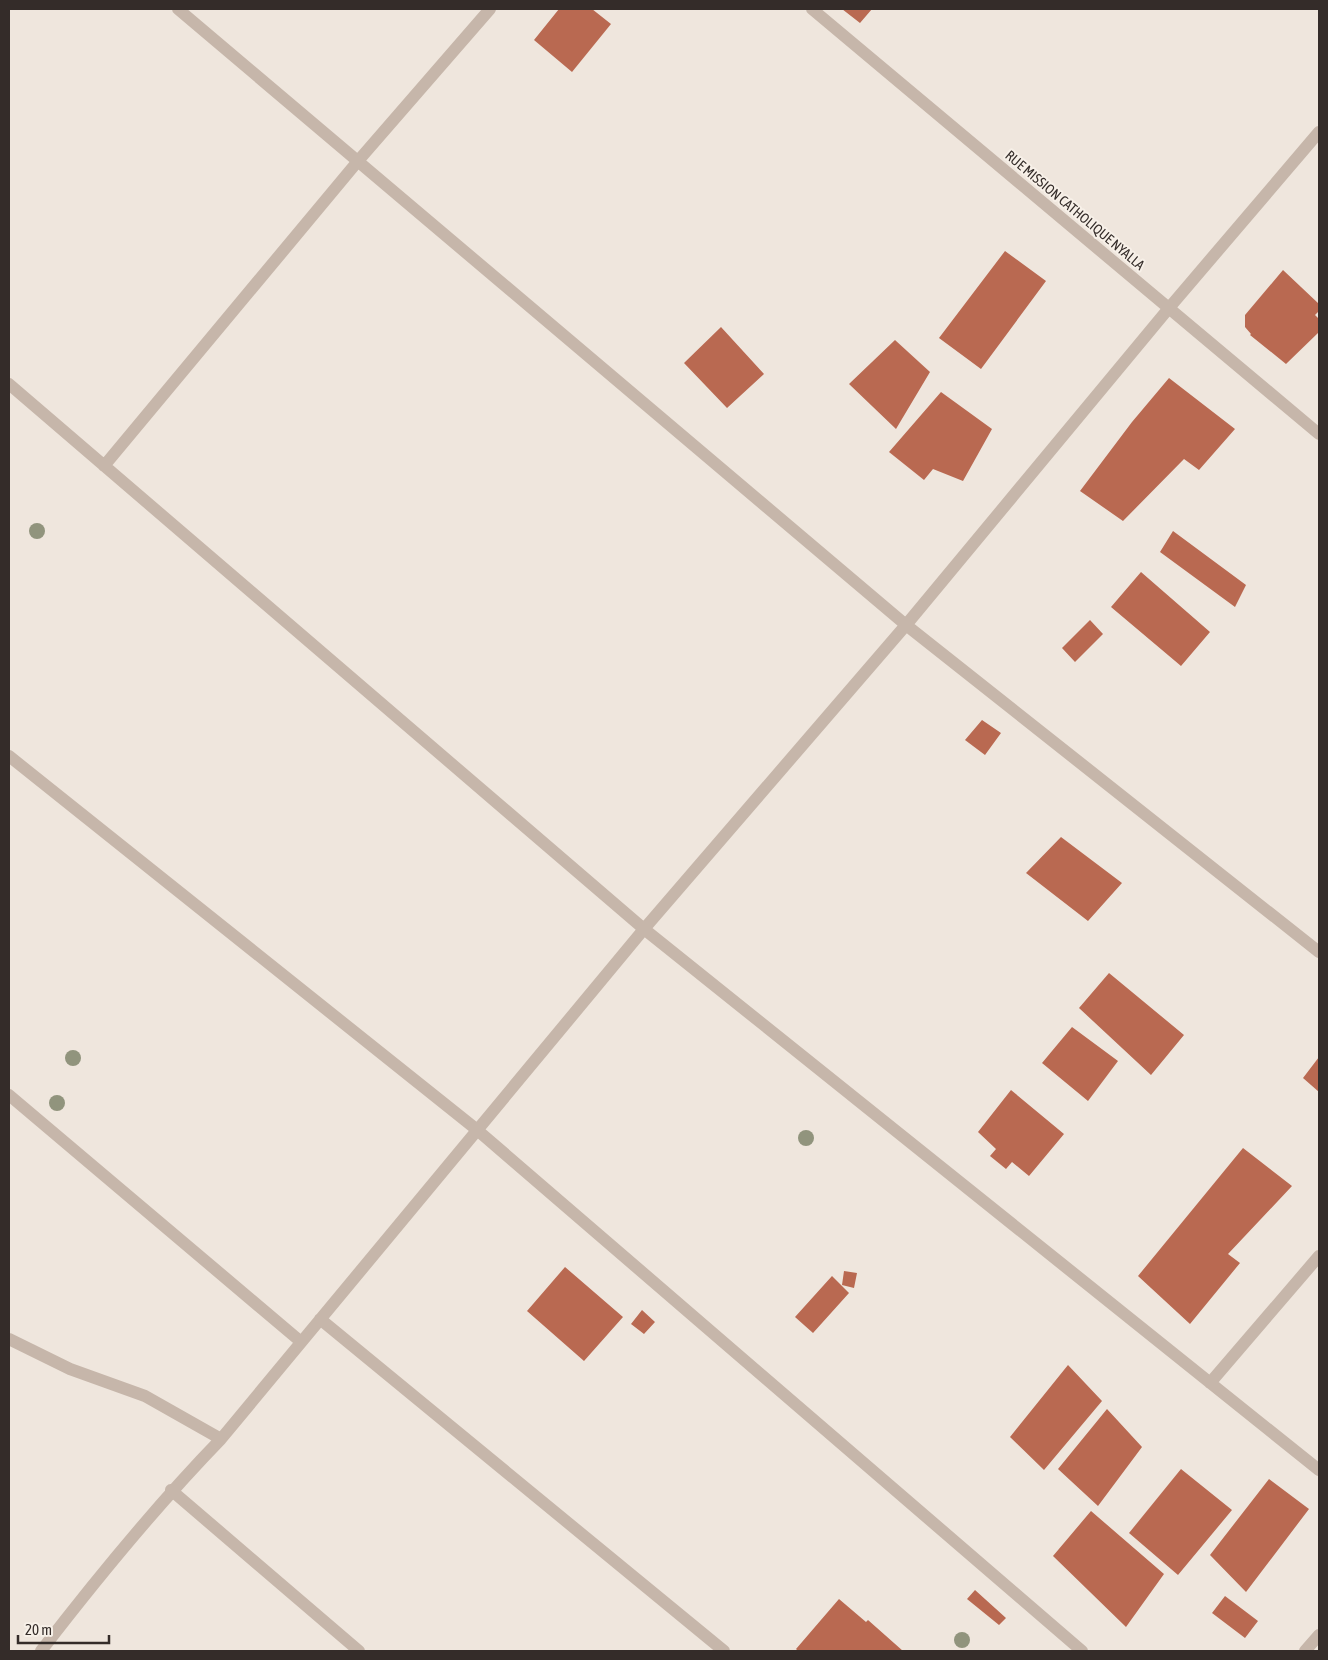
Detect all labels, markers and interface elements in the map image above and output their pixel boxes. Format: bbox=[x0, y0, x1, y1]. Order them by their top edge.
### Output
street label: RUE MISSION CATHOLIQUE NYALLA bbox=[1002, 147, 1148, 273]
scale bar bbox=[18, 1612, 109, 1644]
text: 20 m bbox=[25, 1621, 52, 1638]

